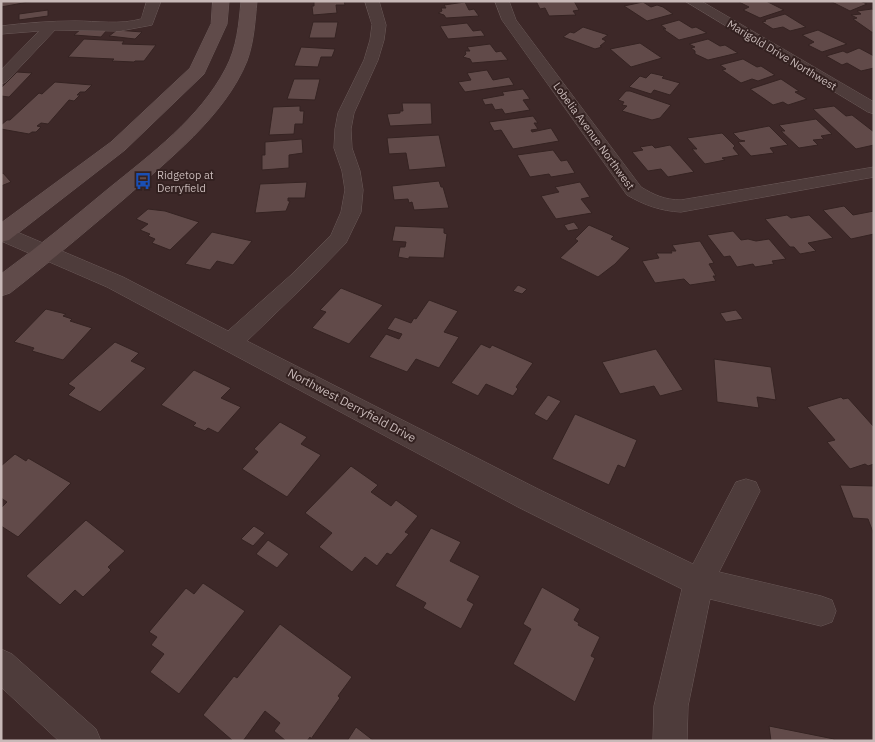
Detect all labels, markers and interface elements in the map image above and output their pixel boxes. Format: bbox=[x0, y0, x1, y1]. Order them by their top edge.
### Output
street label: Marigold Drive Northwest bbox=[725, 17, 839, 93]
street label: Lobelia Avenue Northwest bbox=[550, 80, 638, 192]
place label: Ridgetop at Derryfield bbox=[157, 168, 214, 195]
bus stop icon: Ridgetop at Derryfield bbox=[133, 171, 153, 191]
street label: Northwest Derryfield Drive bbox=[285, 365, 419, 445]

